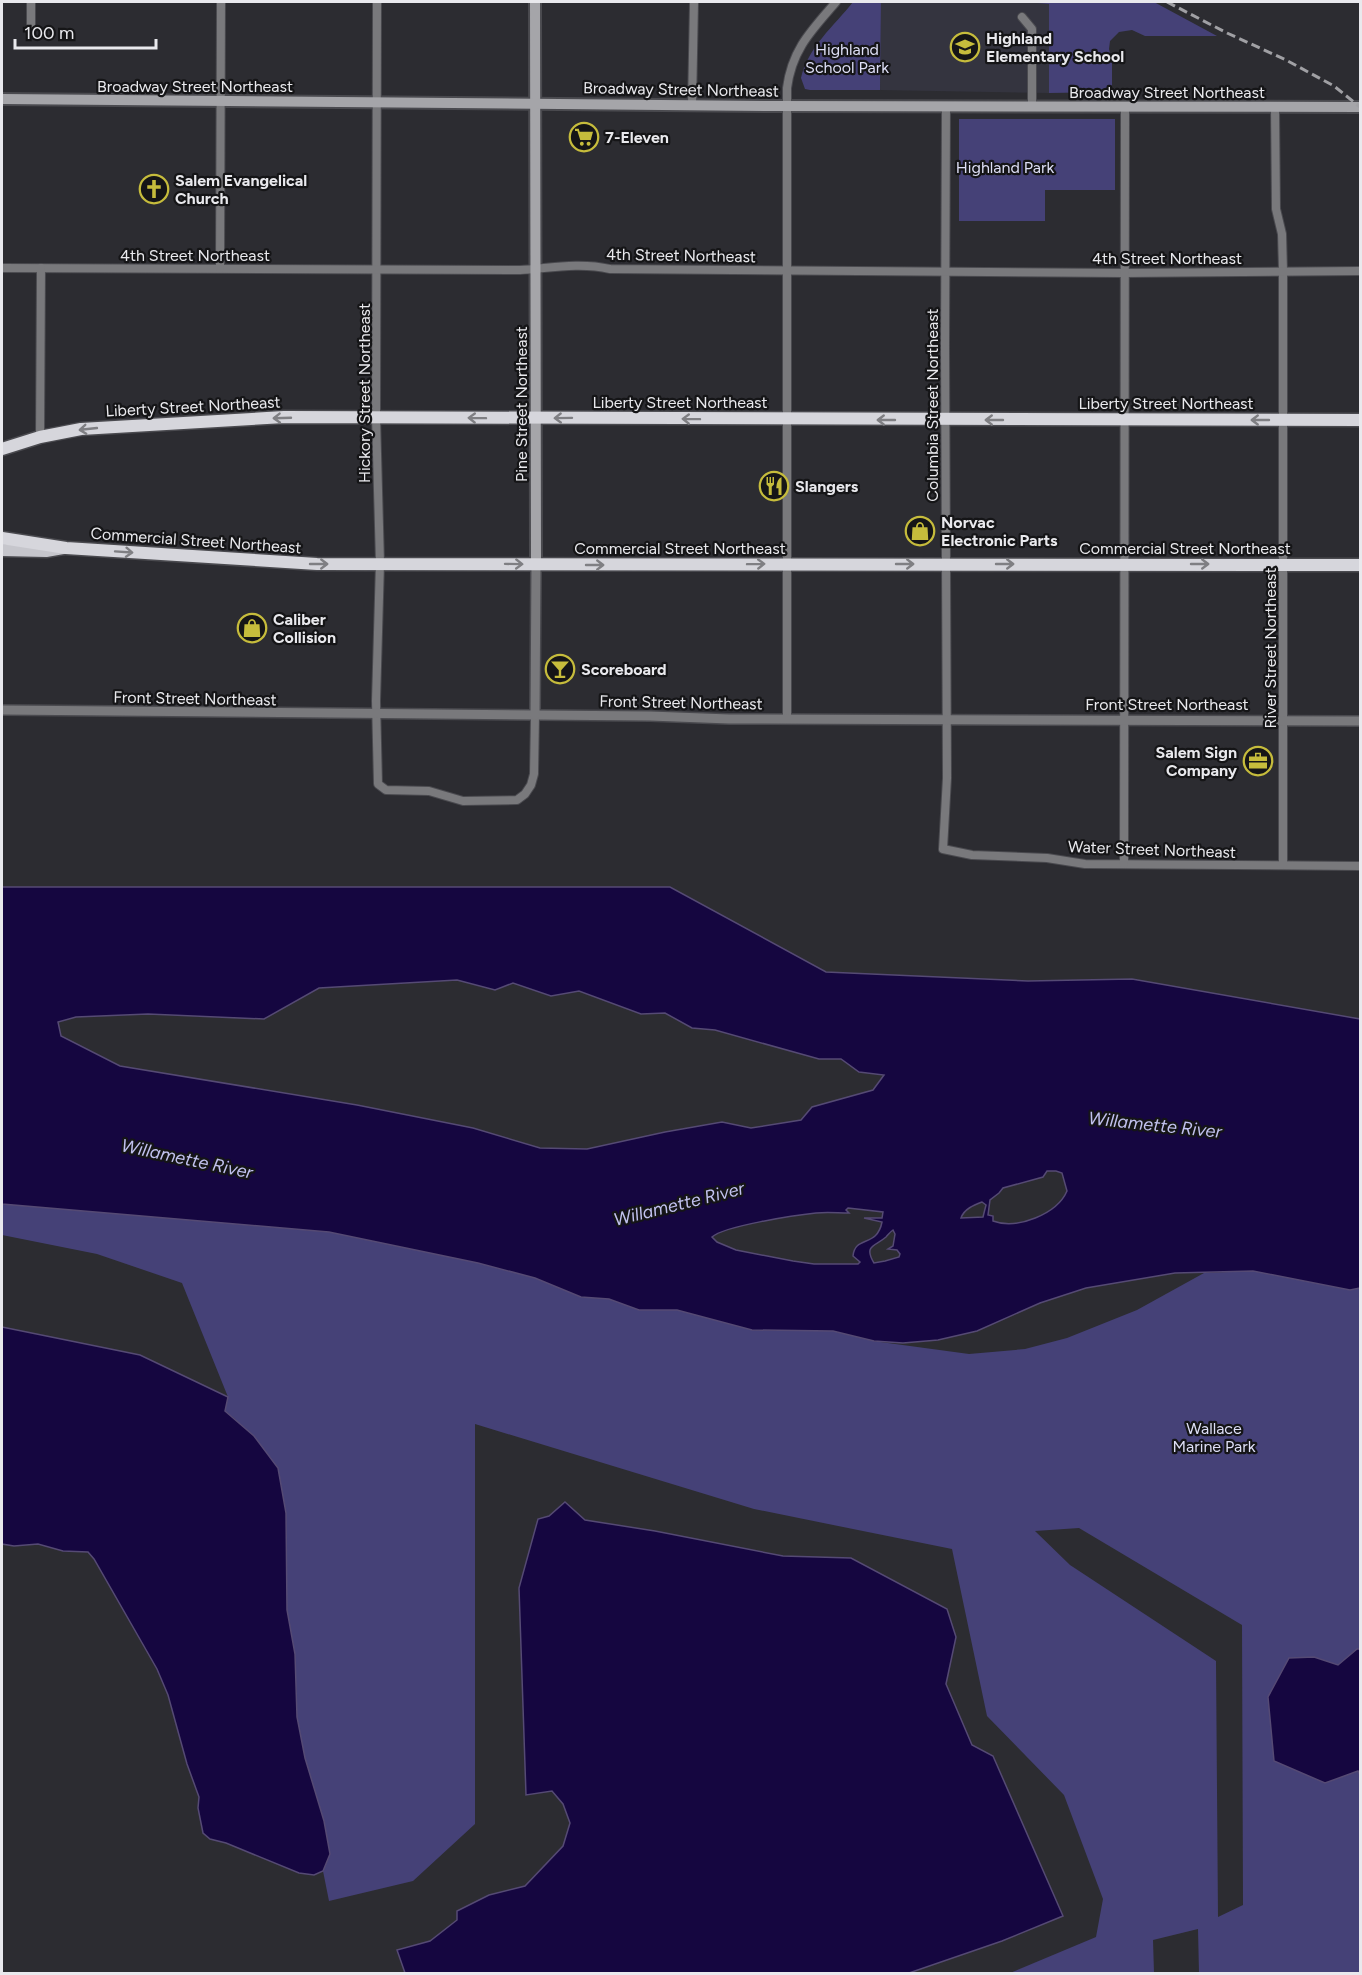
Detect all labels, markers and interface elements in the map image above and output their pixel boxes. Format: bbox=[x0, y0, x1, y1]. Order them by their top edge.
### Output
scale bar bbox=[15, 12, 156, 50]
text: 100 m bbox=[24, 22, 74, 44]
place label: Highland Elementary School bbox=[986, 29, 1124, 66]
school or university icon: Highland Elementary School bbox=[949, 31, 981, 63]
park label: Highland School Park bbox=[805, 40, 889, 77]
street label: Broadway Street Northeast bbox=[97, 77, 293, 96]
street label: Broadway Street Northeast bbox=[583, 78, 779, 101]
street label: Broadway Street Northeast bbox=[1069, 83, 1265, 102]
supermarket icon: 7-Eleven bbox=[568, 121, 600, 153]
place label: 7-Eleven bbox=[605, 128, 669, 147]
park label: Highland Park bbox=[956, 158, 1054, 177]
place label: Salem Evangelical Church bbox=[175, 171, 307, 208]
church icon: Salem Evangelical Church bbox=[138, 173, 170, 205]
street label: 4th Street Northeast bbox=[606, 245, 756, 266]
street label: 4th Street Northeast bbox=[120, 246, 270, 265]
street label: 4th Street Northeast bbox=[1092, 249, 1242, 268]
street label: Hickory Street Northeast bbox=[355, 303, 374, 483]
street label: Columbia Street Northeast bbox=[923, 308, 942, 502]
street label: Pine Street Northeast bbox=[512, 326, 531, 482]
street label: Liberty Street Northeast bbox=[105, 392, 281, 421]
street label: Liberty Street Northeast bbox=[592, 393, 768, 412]
street label: Liberty Street Northeast bbox=[1078, 394, 1254, 413]
one-way arrow bbox=[273, 412, 293, 423]
one-way arrow bbox=[468, 412, 488, 424]
one-way arrow bbox=[554, 413, 574, 424]
one-way arrow bbox=[682, 413, 702, 425]
one-way arrow bbox=[877, 414, 897, 426]
one-way arrow bbox=[985, 414, 1005, 426]
one-way arrow bbox=[1251, 414, 1271, 426]
one-way arrow bbox=[78, 424, 98, 435]
restaurant icon: Slangers bbox=[758, 470, 790, 502]
place label: Slangers bbox=[795, 477, 859, 496]
place label: Norvac Electronic Parts bbox=[941, 513, 1058, 550]
shop icon: Norvac Electronic Parts bbox=[904, 515, 936, 547]
street label: Commercial Street Northeast bbox=[90, 524, 302, 557]
street label: Commercial Street Northeast bbox=[574, 539, 786, 558]
street label: Commercial Street Northeast bbox=[1079, 539, 1291, 558]
one-way arrow bbox=[114, 547, 134, 558]
one-way arrow bbox=[309, 558, 329, 570]
one-way arrow bbox=[746, 558, 766, 570]
one-way arrow bbox=[895, 558, 915, 570]
one-way arrow bbox=[994, 558, 1014, 570]
one-way arrow bbox=[1189, 558, 1209, 570]
one-way arrow bbox=[504, 559, 524, 570]
one-way arrow bbox=[584, 559, 604, 571]
street label: River Street Northeast bbox=[1261, 567, 1280, 729]
place label: Caliber Collision bbox=[273, 610, 336, 647]
shop icon: Caliber Collision bbox=[236, 612, 268, 644]
bar icon: Scoreboard bbox=[544, 653, 576, 685]
place label: Scoreboard bbox=[581, 660, 667, 679]
street label: Front Street Northeast bbox=[113, 688, 277, 709]
street label: Front Street Northeast bbox=[599, 692, 763, 713]
street label: Front Street Northeast bbox=[1085, 695, 1249, 714]
place label: Salem Sign Company bbox=[1156, 743, 1238, 780]
office icon: Salem Sign Company bbox=[1242, 745, 1274, 777]
street label: Water Street Northeast bbox=[1068, 837, 1236, 862]
water label: Willamette River bbox=[1087, 1107, 1224, 1143]
water label: Willamette River bbox=[119, 1134, 256, 1184]
water label: Willamette River bbox=[611, 1177, 748, 1231]
park label: Wallace Marine Park bbox=[1173, 1419, 1256, 1456]

